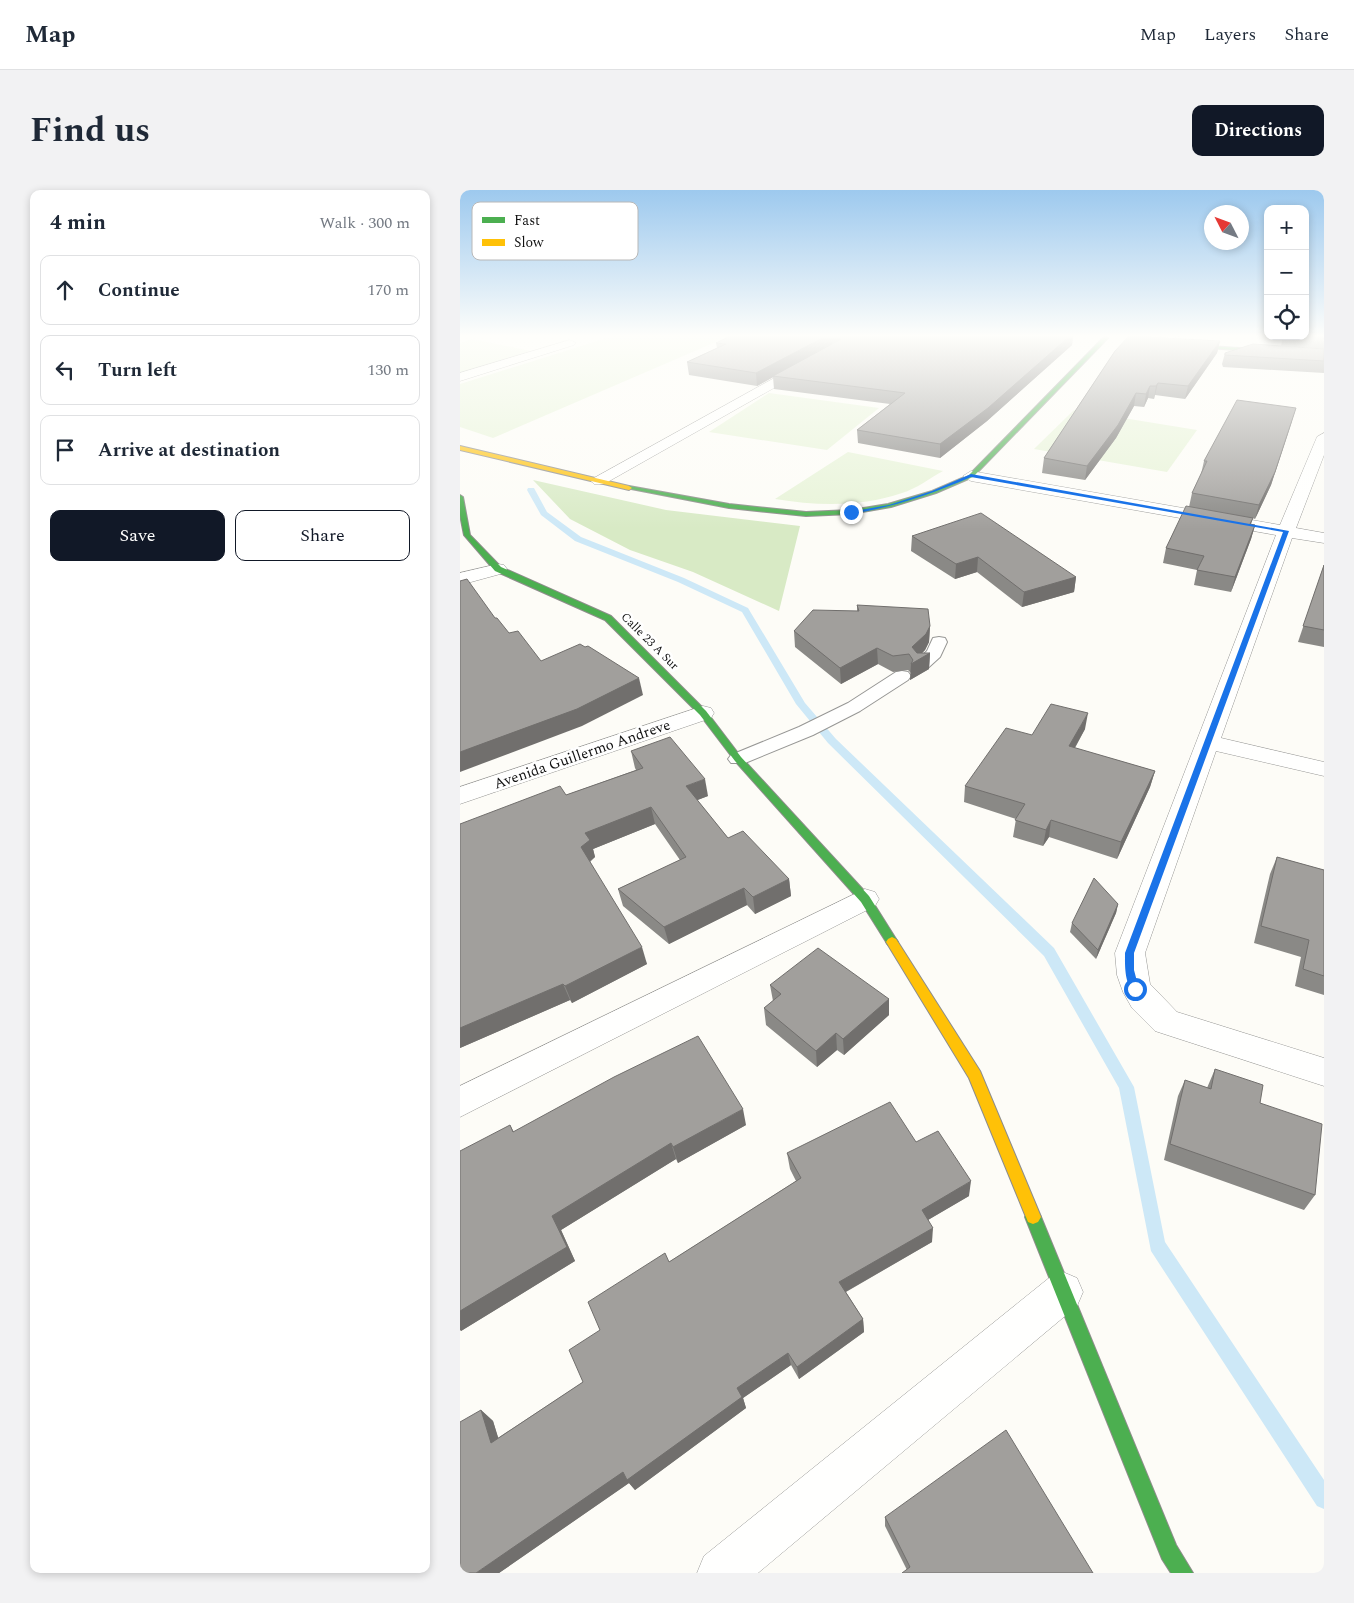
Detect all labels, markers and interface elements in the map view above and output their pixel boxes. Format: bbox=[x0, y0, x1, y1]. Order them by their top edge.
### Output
text: Map bbox=[25, 17, 75, 53]
text: Map bbox=[1140, 21, 1176, 48]
text: Layers bbox=[1204, 21, 1256, 48]
text: Share bbox=[1284, 21, 1329, 48]
text: Find us bbox=[30, 104, 150, 157]
button: Directions bbox=[1192, 105, 1324, 156]
legend bbox=[472, 202, 638, 260]
north arrow bbox=[1204, 205, 1249, 250]
map controls bbox=[1264, 205, 1309, 340]
button: + bbox=[1264, 205, 1309, 250]
text: 4 min bbox=[50, 207, 106, 239]
text: Fast bbox=[514, 210, 540, 231]
text: Walk · 300 m bbox=[319, 211, 410, 235]
text: Slow bbox=[514, 232, 544, 253]
button: − bbox=[1264, 250, 1309, 295]
icon: ahead bbox=[51, 276, 79, 304]
text: Continue bbox=[98, 276, 180, 305]
text: 170 m bbox=[367, 278, 409, 302]
button: locate bbox=[1264, 295, 1309, 340]
icon: left bbox=[51, 356, 79, 384]
text: Turn left bbox=[98, 356, 177, 385]
text: 130 m bbox=[367, 358, 409, 382]
icon: arrive bbox=[51, 436, 79, 464]
text: Arrive at destination bbox=[98, 436, 280, 465]
route end bbox=[840, 501, 863, 524]
button: Save bbox=[50, 510, 225, 561]
button: Share bbox=[235, 510, 410, 561]
street label: Calle 23 A Sur bbox=[616, 608, 683, 675]
street label: Avenida Guillermo Andreve bbox=[491, 713, 674, 796]
route start bbox=[1124, 978, 1147, 1001]

